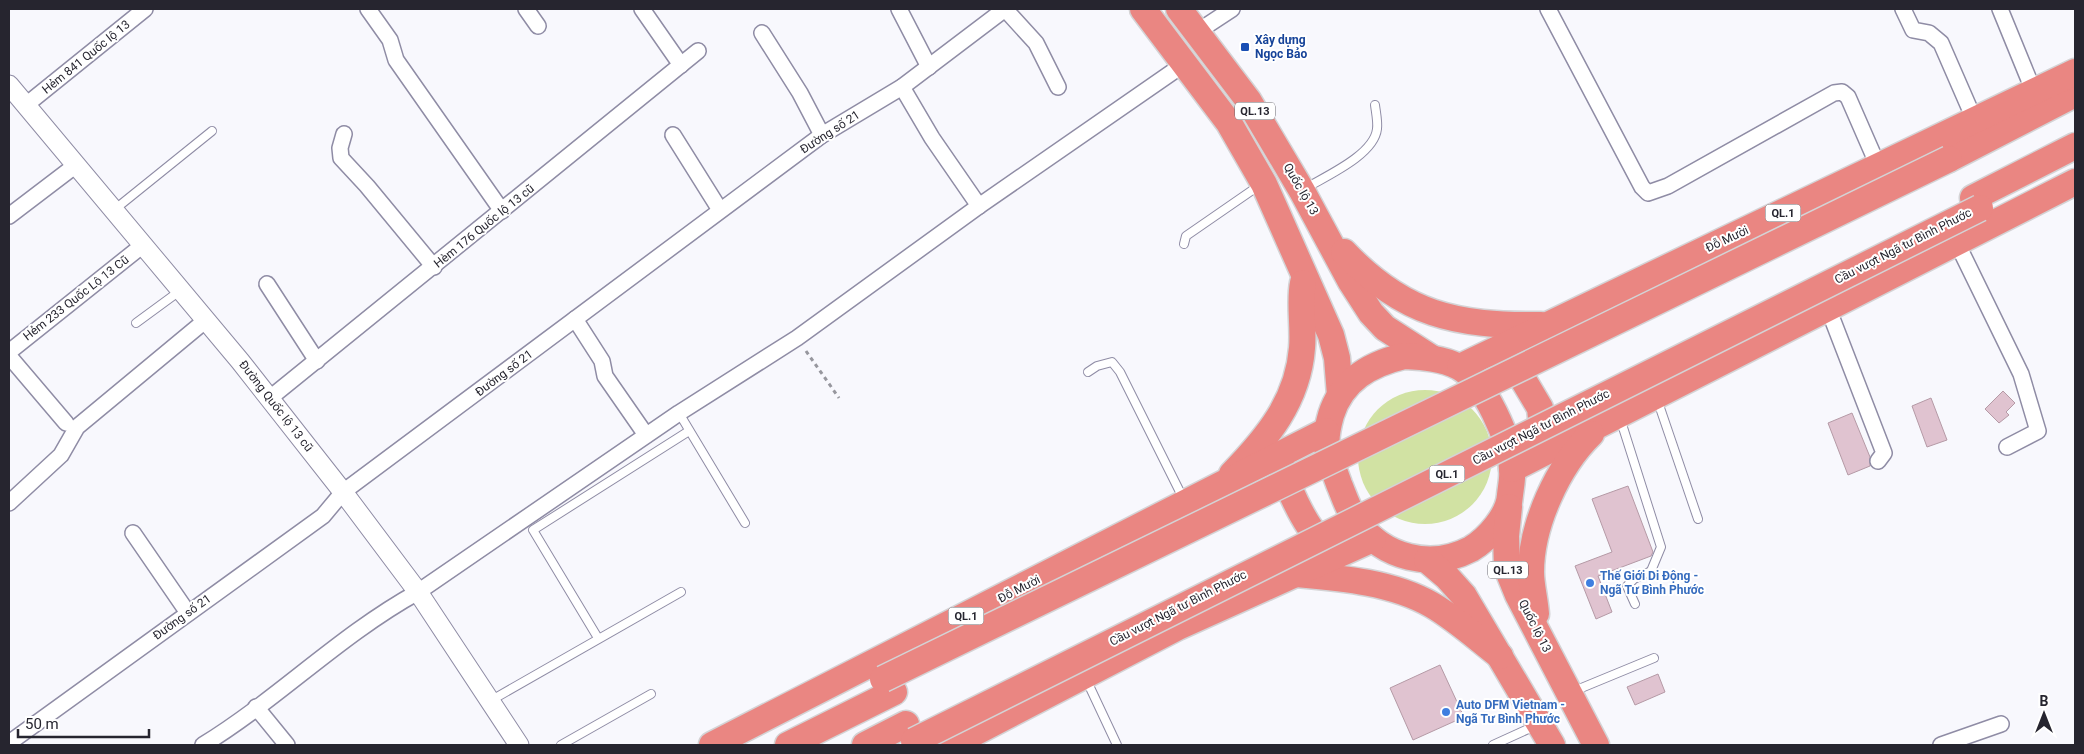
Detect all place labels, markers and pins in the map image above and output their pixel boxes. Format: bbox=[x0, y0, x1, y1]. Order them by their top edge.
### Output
place label: Xây dựng Ngọc Bảo bbox=[1255, 33, 1307, 61]
marker: Xây dựng Ngọc Bảo bbox=[1239, 41, 1251, 53]
place label: Thế Giới Di Động - Ngã Tư Bình Phước bbox=[1600, 569, 1704, 597]
marker: Thế Giới Di Động - Ngã Tư Bình Phước bbox=[1584, 577, 1596, 589]
place label: Auto DFM Vietnam - Ngã Tư Bình Phước bbox=[1456, 698, 1565, 726]
marker: Auto DFM Vietnam - Ngã Tư Bình Phước bbox=[1440, 706, 1452, 718]

